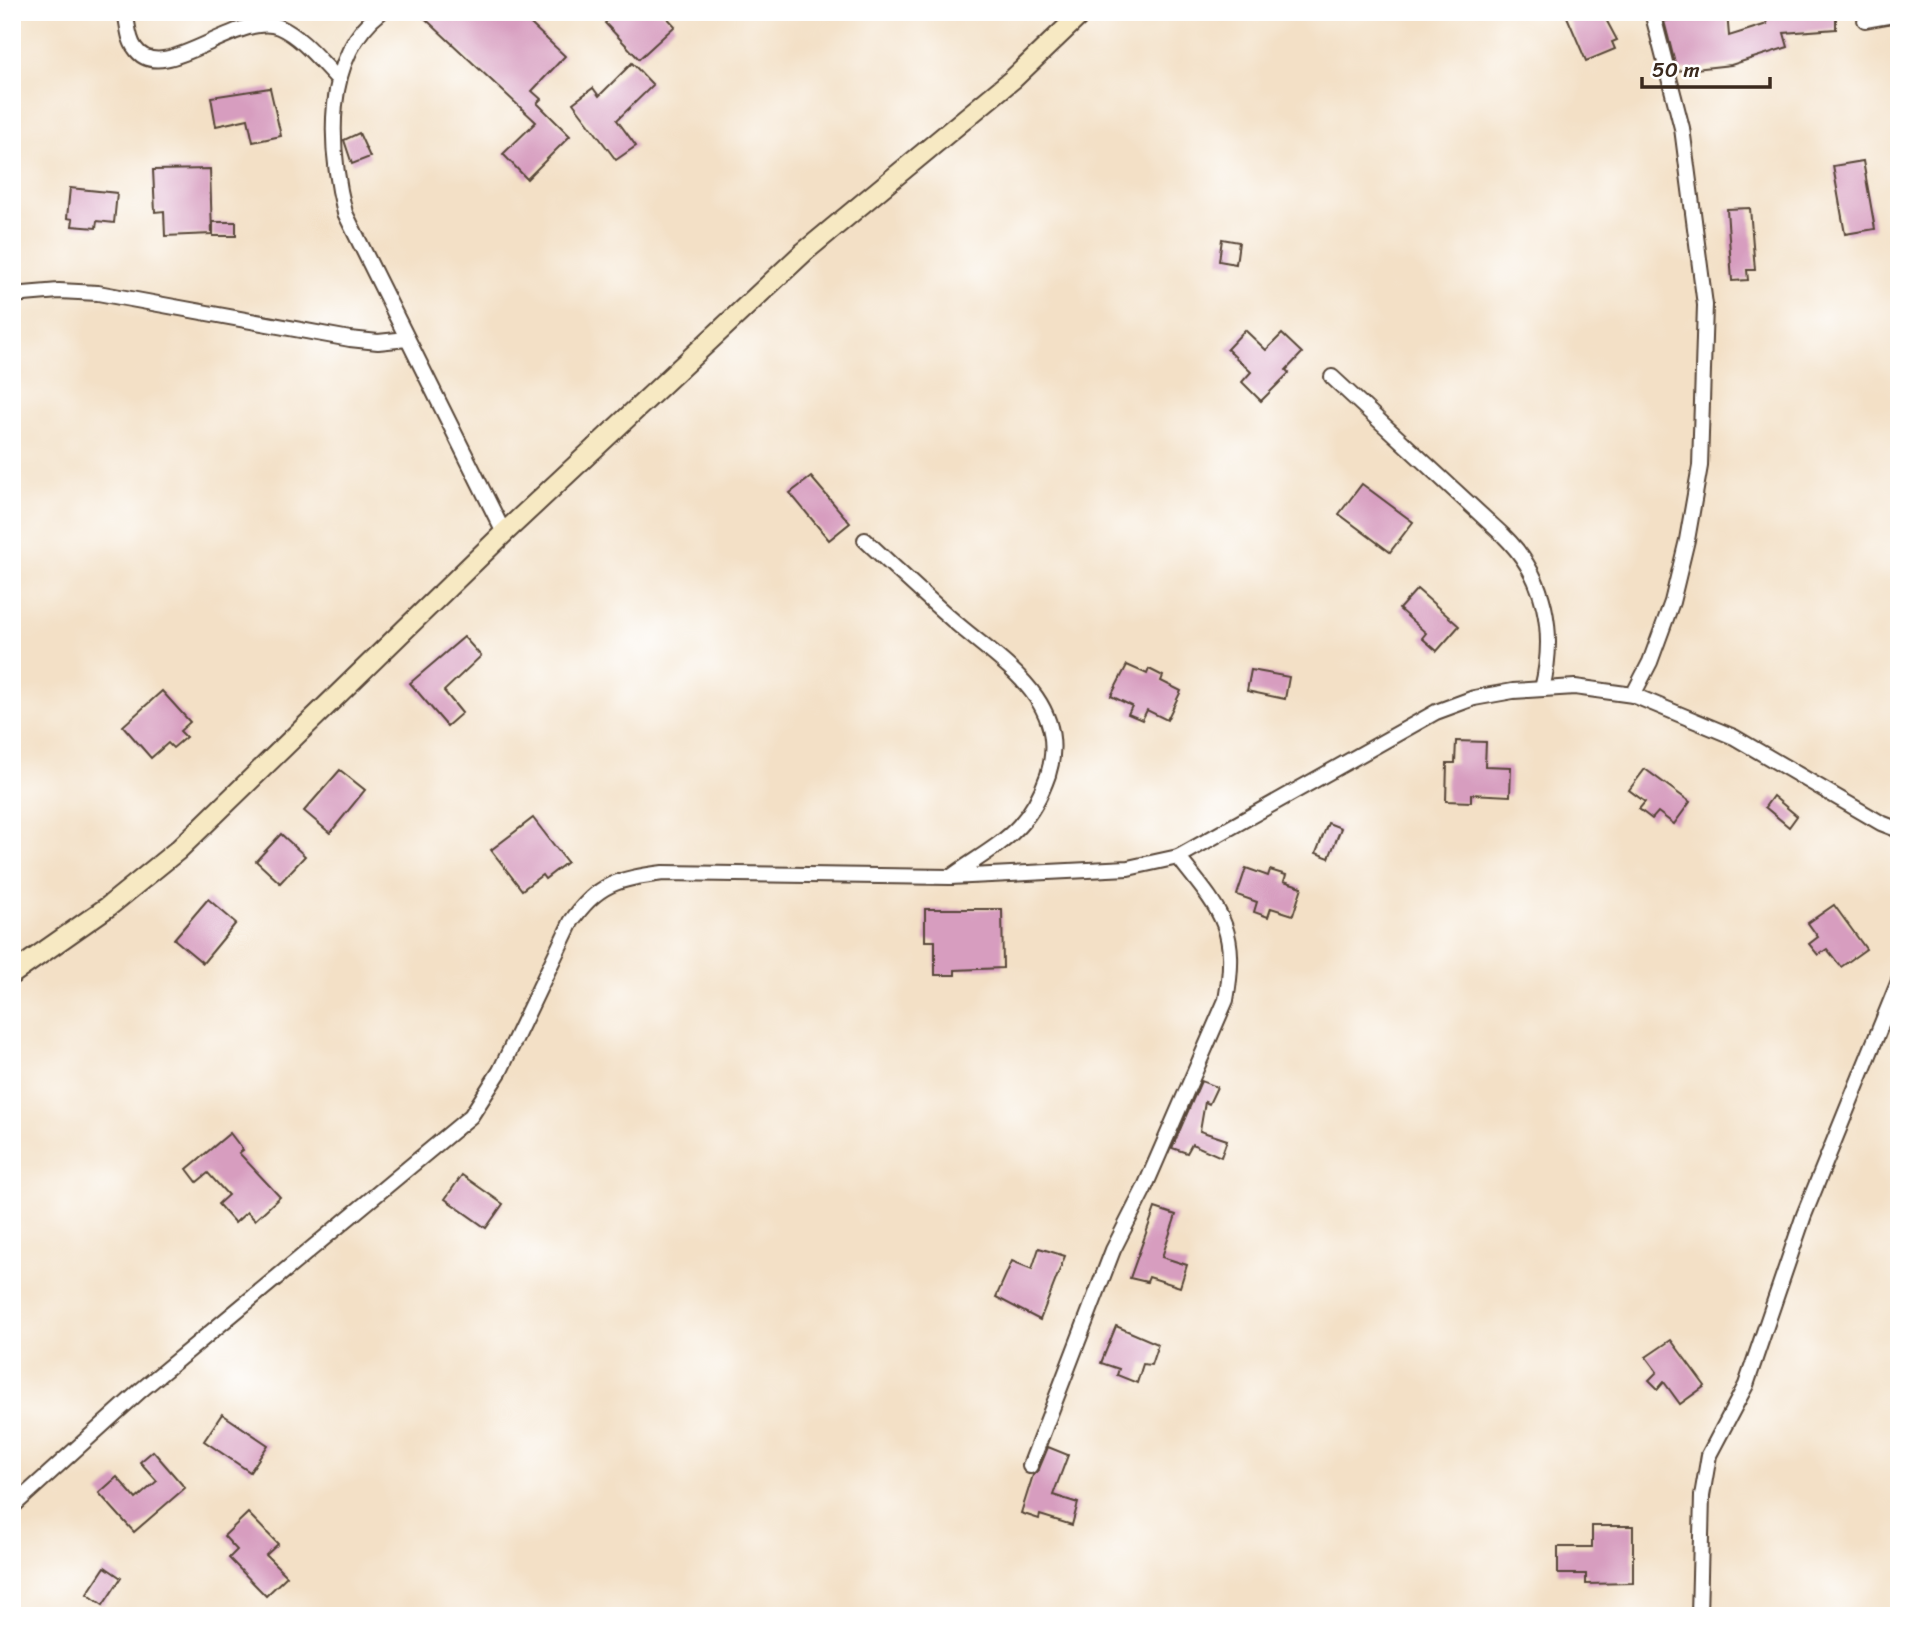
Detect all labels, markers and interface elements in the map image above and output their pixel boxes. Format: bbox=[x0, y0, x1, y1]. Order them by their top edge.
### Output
scale bar bbox=[1642, 46, 1769, 90]
text: 50 m bbox=[1652, 51, 1700, 89]

